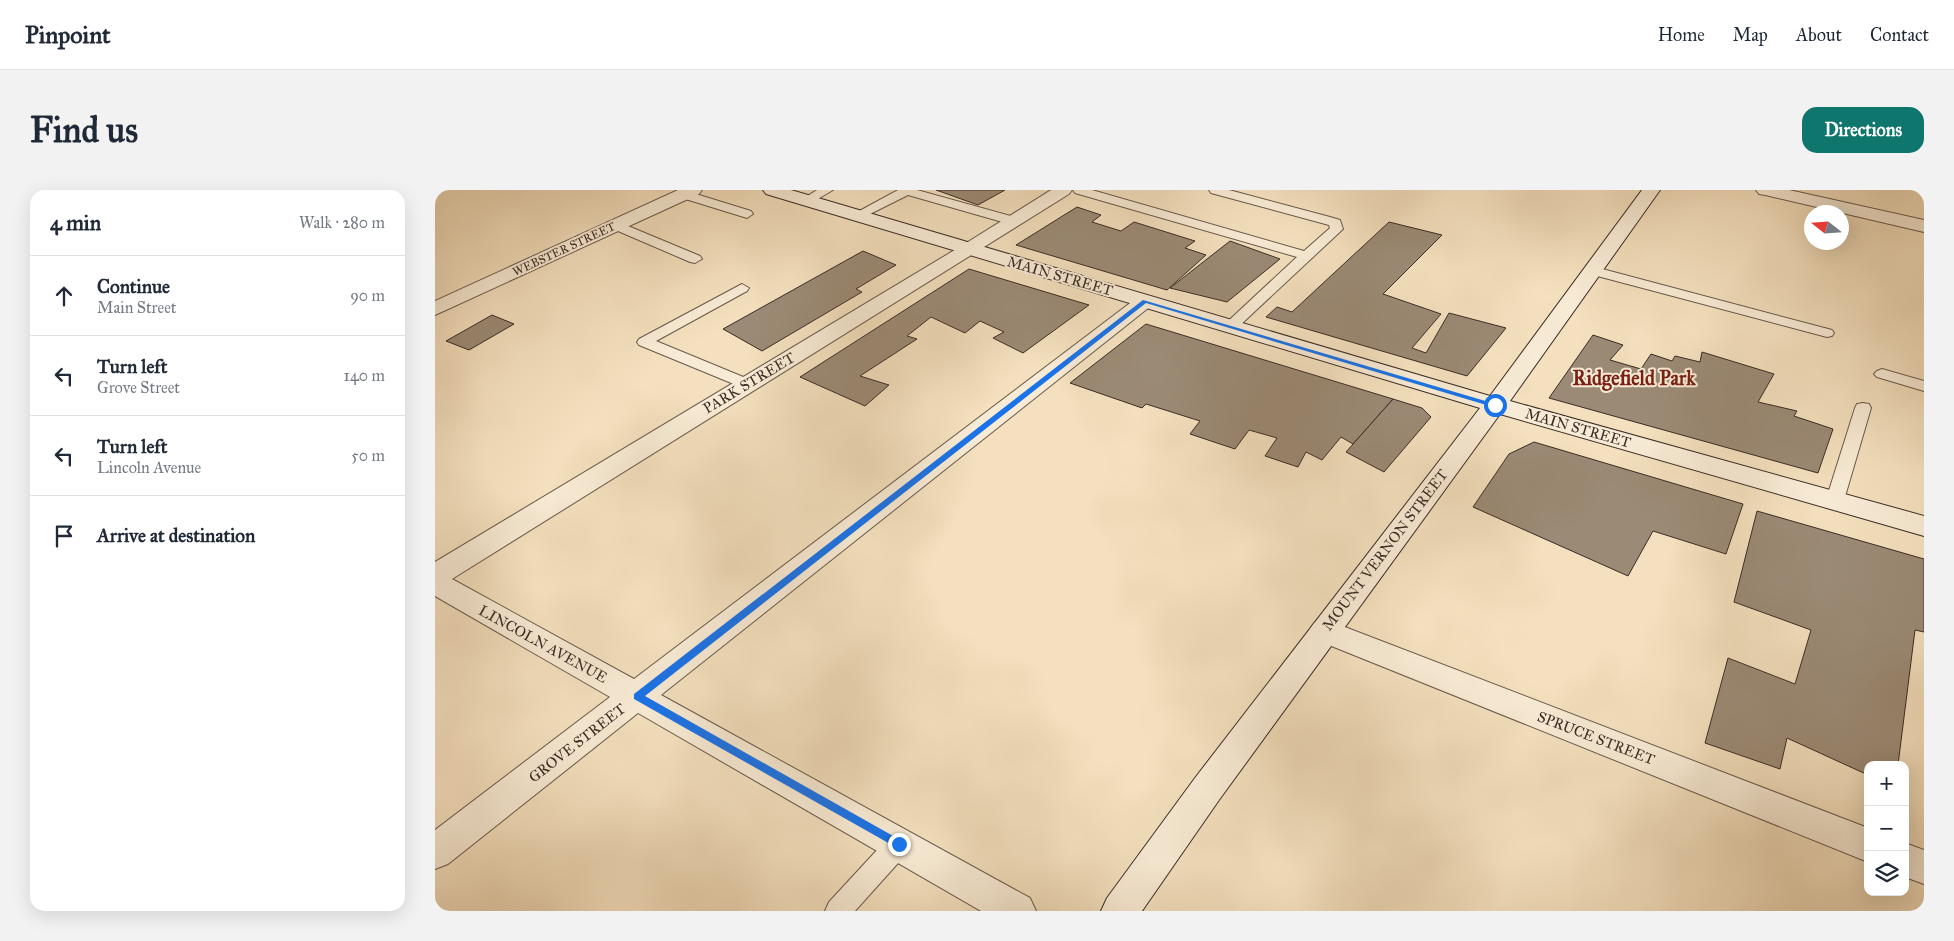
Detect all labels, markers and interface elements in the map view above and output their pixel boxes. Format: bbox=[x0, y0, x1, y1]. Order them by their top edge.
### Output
text: Pinpoint bbox=[25, 20, 111, 50]
text: Home bbox=[1658, 24, 1705, 46]
text: Map bbox=[1733, 24, 1768, 46]
text: About bbox=[1796, 24, 1842, 46]
text: Contact bbox=[1870, 24, 1929, 46]
button: Directions bbox=[1802, 107, 1924, 153]
text: Find us bbox=[30, 109, 138, 152]
north arrow bbox=[1804, 205, 1849, 250]
text: 4 min bbox=[50, 210, 101, 236]
text: Walk · 280 m bbox=[299, 213, 385, 232]
street label: WEBSTER STREET bbox=[510, 219, 618, 279]
street label: MAIN STREET bbox=[1005, 252, 1115, 300]
text: Continue bbox=[97, 275, 170, 298]
icon: ahead bbox=[50, 282, 78, 310]
text: 90 m bbox=[350, 286, 385, 305]
text: Main Street bbox=[97, 298, 177, 317]
street label: PARK STREET bbox=[700, 349, 798, 417]
text: Turn left bbox=[97, 355, 167, 378]
icon: left bbox=[50, 362, 78, 390]
text: 140 m bbox=[344, 366, 385, 385]
district label: Ridgefield Park bbox=[1573, 366, 1696, 391]
text: Grove Street bbox=[97, 378, 180, 397]
route start bbox=[1484, 394, 1507, 417]
street label: MAIN STREET bbox=[1523, 404, 1633, 452]
text: Turn left bbox=[97, 435, 167, 458]
icon: left bbox=[50, 442, 78, 470]
text: 50 m bbox=[351, 446, 385, 465]
text: Lincoln Avenue bbox=[97, 458, 201, 477]
street label: MOUNT VERNON STREET bbox=[1318, 466, 1452, 634]
icon: arrive bbox=[50, 522, 78, 550]
text: Arrive at destination bbox=[97, 524, 255, 547]
street label: LINCOLN AVENUE bbox=[476, 601, 611, 687]
street label: GROVE STREET bbox=[525, 700, 629, 786]
street label: SPRUCE STREET bbox=[1535, 707, 1657, 769]
map controls bbox=[1864, 761, 1909, 896]
button: + bbox=[1864, 761, 1909, 806]
button: − bbox=[1864, 806, 1909, 851]
route end bbox=[888, 833, 911, 856]
button: layers bbox=[1864, 851, 1909, 896]

